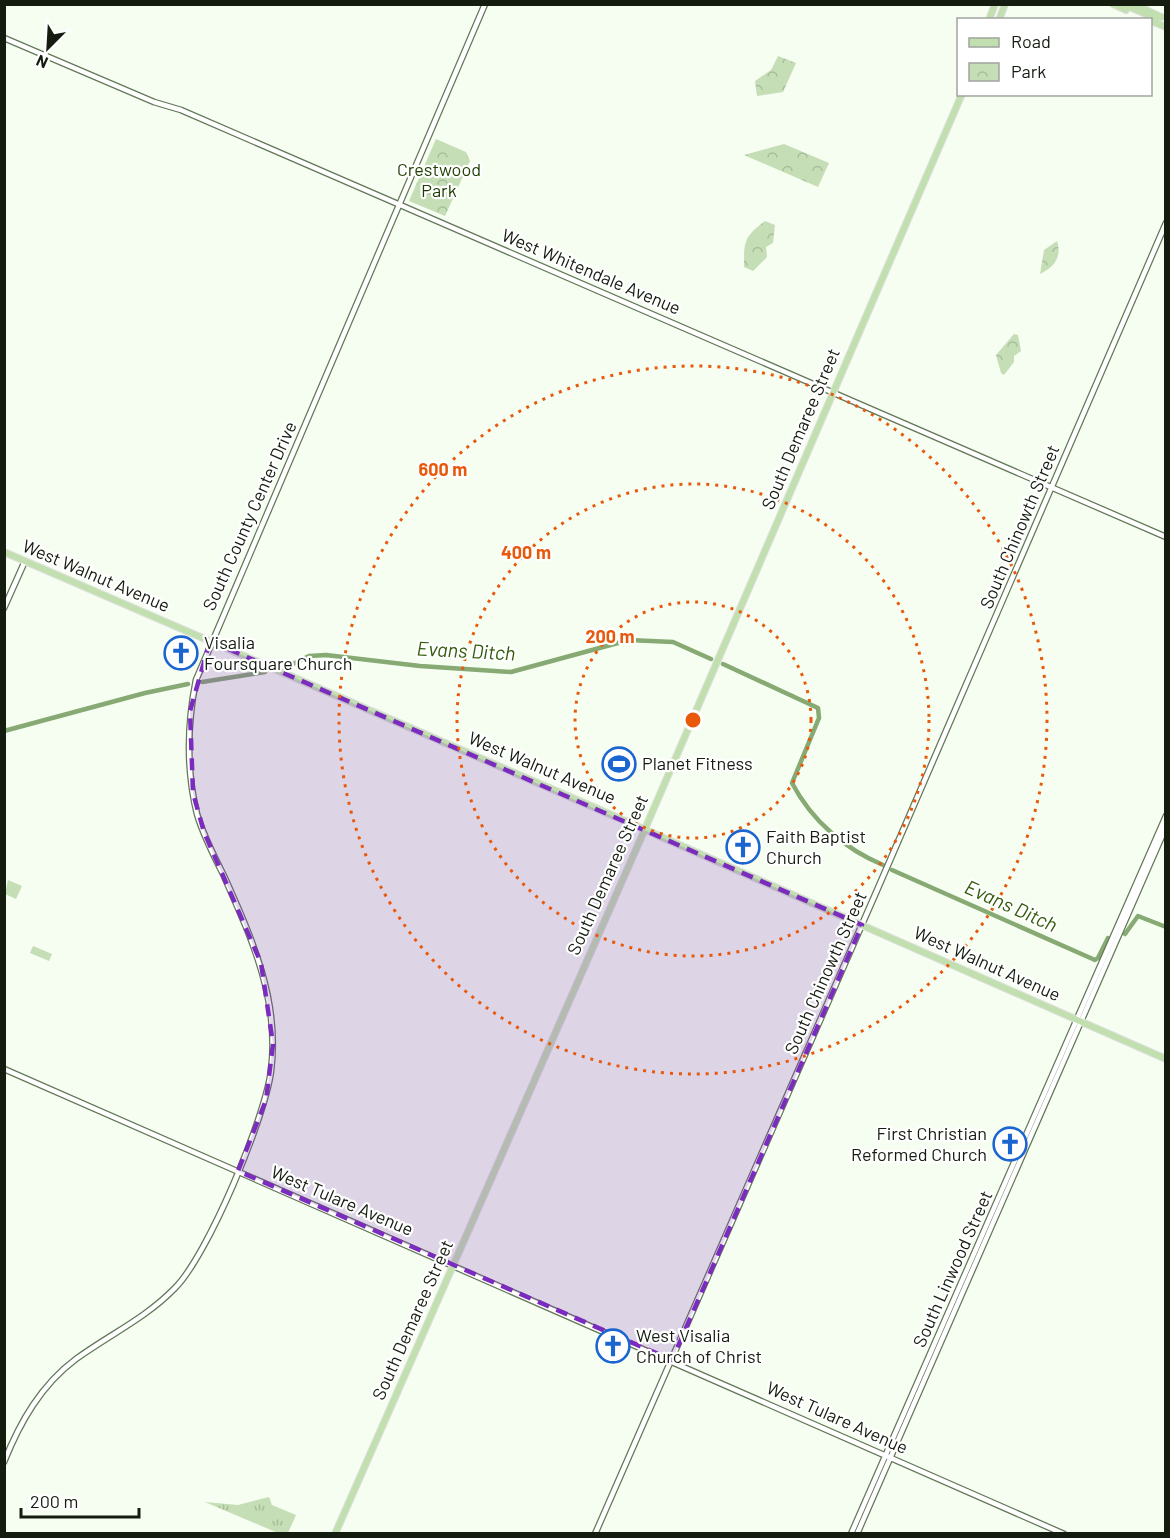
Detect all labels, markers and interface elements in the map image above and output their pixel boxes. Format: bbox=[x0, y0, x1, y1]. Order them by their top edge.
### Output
north arrow bbox=[18, 18, 78, 78]
legend bbox=[957, 18, 1152, 96]
text: Road bbox=[1011, 30, 1051, 52]
text: N bbox=[33, 51, 50, 73]
text: Park bbox=[1011, 60, 1046, 82]
park label: Crestwood Park bbox=[397, 158, 481, 201]
street label: West Whitendale Avenue bbox=[499, 223, 684, 319]
street label: South Demaree Street bbox=[756, 345, 844, 513]
street label: South County Center Drive bbox=[197, 418, 301, 614]
street label: South Chinowth Street bbox=[975, 441, 1064, 612]
text: 600 m bbox=[419, 458, 467, 480]
street label: West Walnut Avenue bbox=[19, 534, 173, 616]
text: 400 m bbox=[501, 541, 551, 563]
text: 200 m bbox=[585, 625, 635, 647]
place label: Visalia Foursquare Church bbox=[204, 631, 352, 674]
church icon: Visalia Foursquare Church bbox=[163, 635, 199, 671]
water label: Evans Ditch bbox=[416, 635, 516, 665]
centre of rings bbox=[683, 710, 703, 730]
street label: West Walnut Avenue bbox=[465, 726, 619, 808]
sports icon: Planet Fitness bbox=[601, 746, 637, 782]
place label: Planet Fitness bbox=[642, 752, 753, 774]
street label: South Demaree Street bbox=[562, 791, 652, 958]
place label: Faith Baptist Church bbox=[766, 825, 866, 868]
church icon: Faith Baptist Church bbox=[725, 829, 761, 865]
water label: Evans Ditch bbox=[961, 874, 1062, 936]
street label: South Chinowth Street bbox=[779, 888, 871, 1057]
street label: West Walnut Avenue bbox=[911, 921, 1064, 1005]
place label: First Christian Reformed Church bbox=[851, 1122, 987, 1165]
church icon: First Christian Reformed Church bbox=[992, 1126, 1028, 1162]
street label: West Tulare Avenue bbox=[268, 1160, 417, 1240]
street label: South Linwood Street bbox=[908, 1187, 997, 1350]
street label: South Demaree Street bbox=[367, 1236, 457, 1403]
place label: West Visalia Church of Christ bbox=[636, 1324, 762, 1367]
church icon: West Visalia Church of Christ bbox=[595, 1328, 631, 1364]
street label: West Tulare Avenue bbox=[763, 1376, 912, 1458]
scale bar bbox=[21, 1481, 140, 1519]
text: 200 m bbox=[30, 1490, 78, 1512]

